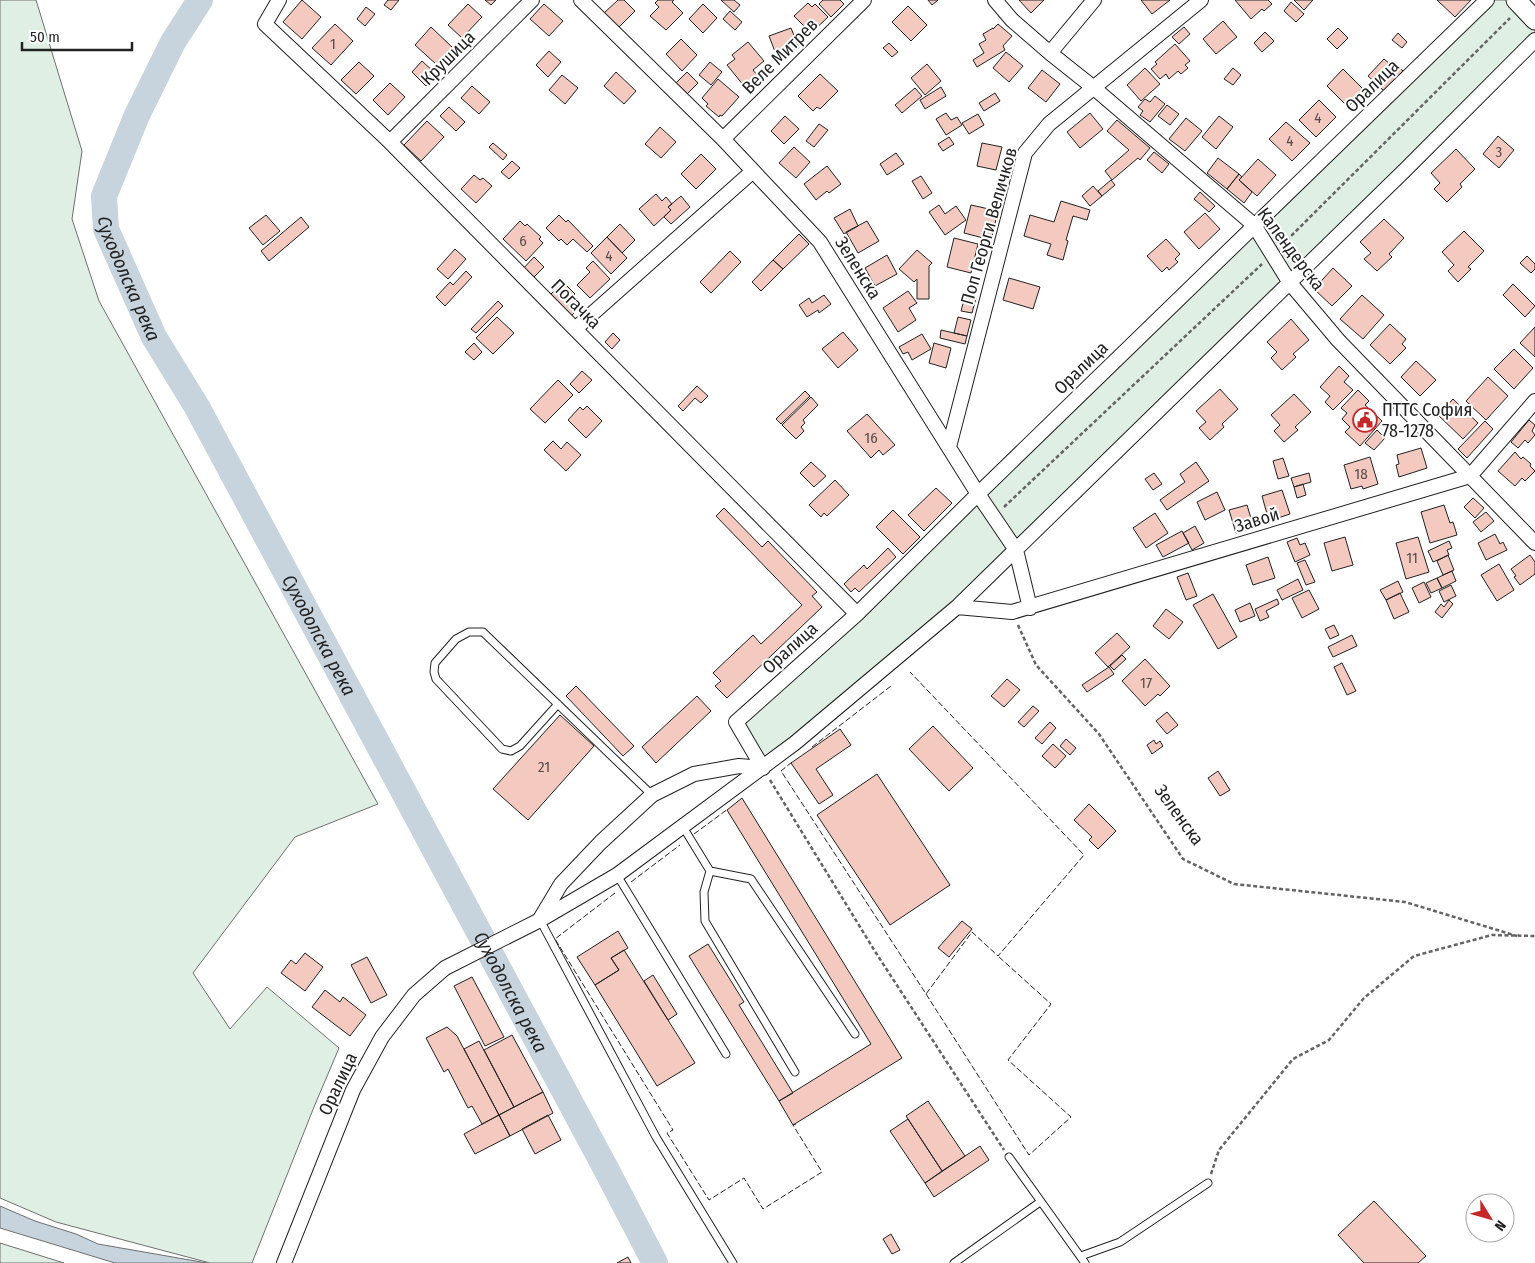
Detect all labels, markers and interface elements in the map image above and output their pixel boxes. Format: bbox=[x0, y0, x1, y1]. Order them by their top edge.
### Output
street label: Веле Митрев bbox=[737, 13, 823, 99]
scale bar bbox=[22, 20, 132, 52]
street label: Крушица bbox=[416, 26, 480, 90]
text: 50 m bbox=[30, 28, 60, 46]
house number: 1 bbox=[330, 35, 336, 53]
street label: Оралица bbox=[1340, 55, 1404, 117]
house number: 4 bbox=[1314, 109, 1322, 127]
house number: 4 bbox=[1286, 132, 1294, 150]
house number: 3 bbox=[1496, 143, 1503, 161]
street label: Поп Георги Величков bbox=[956, 145, 1022, 307]
street label: Календерска bbox=[1253, 203, 1329, 295]
water label: Суходолска река bbox=[93, 216, 165, 345]
house number: 6 bbox=[519, 232, 527, 250]
street label: Зеленска bbox=[830, 233, 886, 304]
house number: 4 bbox=[605, 247, 613, 265]
street label: Погачка bbox=[547, 275, 606, 334]
street label: Оралица bbox=[1049, 337, 1113, 399]
place label: ПТТС София 78-1278 bbox=[1382, 399, 1472, 442]
public building icon: ПТТС София 78-1278 bbox=[1352, 407, 1378, 433]
house number: 16 bbox=[864, 429, 878, 447]
house number: 18 bbox=[1354, 465, 1368, 483]
street label: Завой bbox=[1232, 503, 1282, 537]
house number: 11 bbox=[1406, 549, 1418, 567]
water label: Суходолска река bbox=[277, 571, 361, 700]
street label: Оралица bbox=[758, 617, 822, 679]
house number: 17 bbox=[1140, 674, 1152, 692]
house number: 21 bbox=[538, 758, 550, 776]
street label: Зеленска bbox=[1150, 780, 1208, 850]
water label: Суходолска река bbox=[469, 928, 552, 1057]
street label: Оралица bbox=[314, 1049, 362, 1119]
north arrow bbox=[1465, 1193, 1515, 1243]
text: N bbox=[1491, 1217, 1509, 1234]

